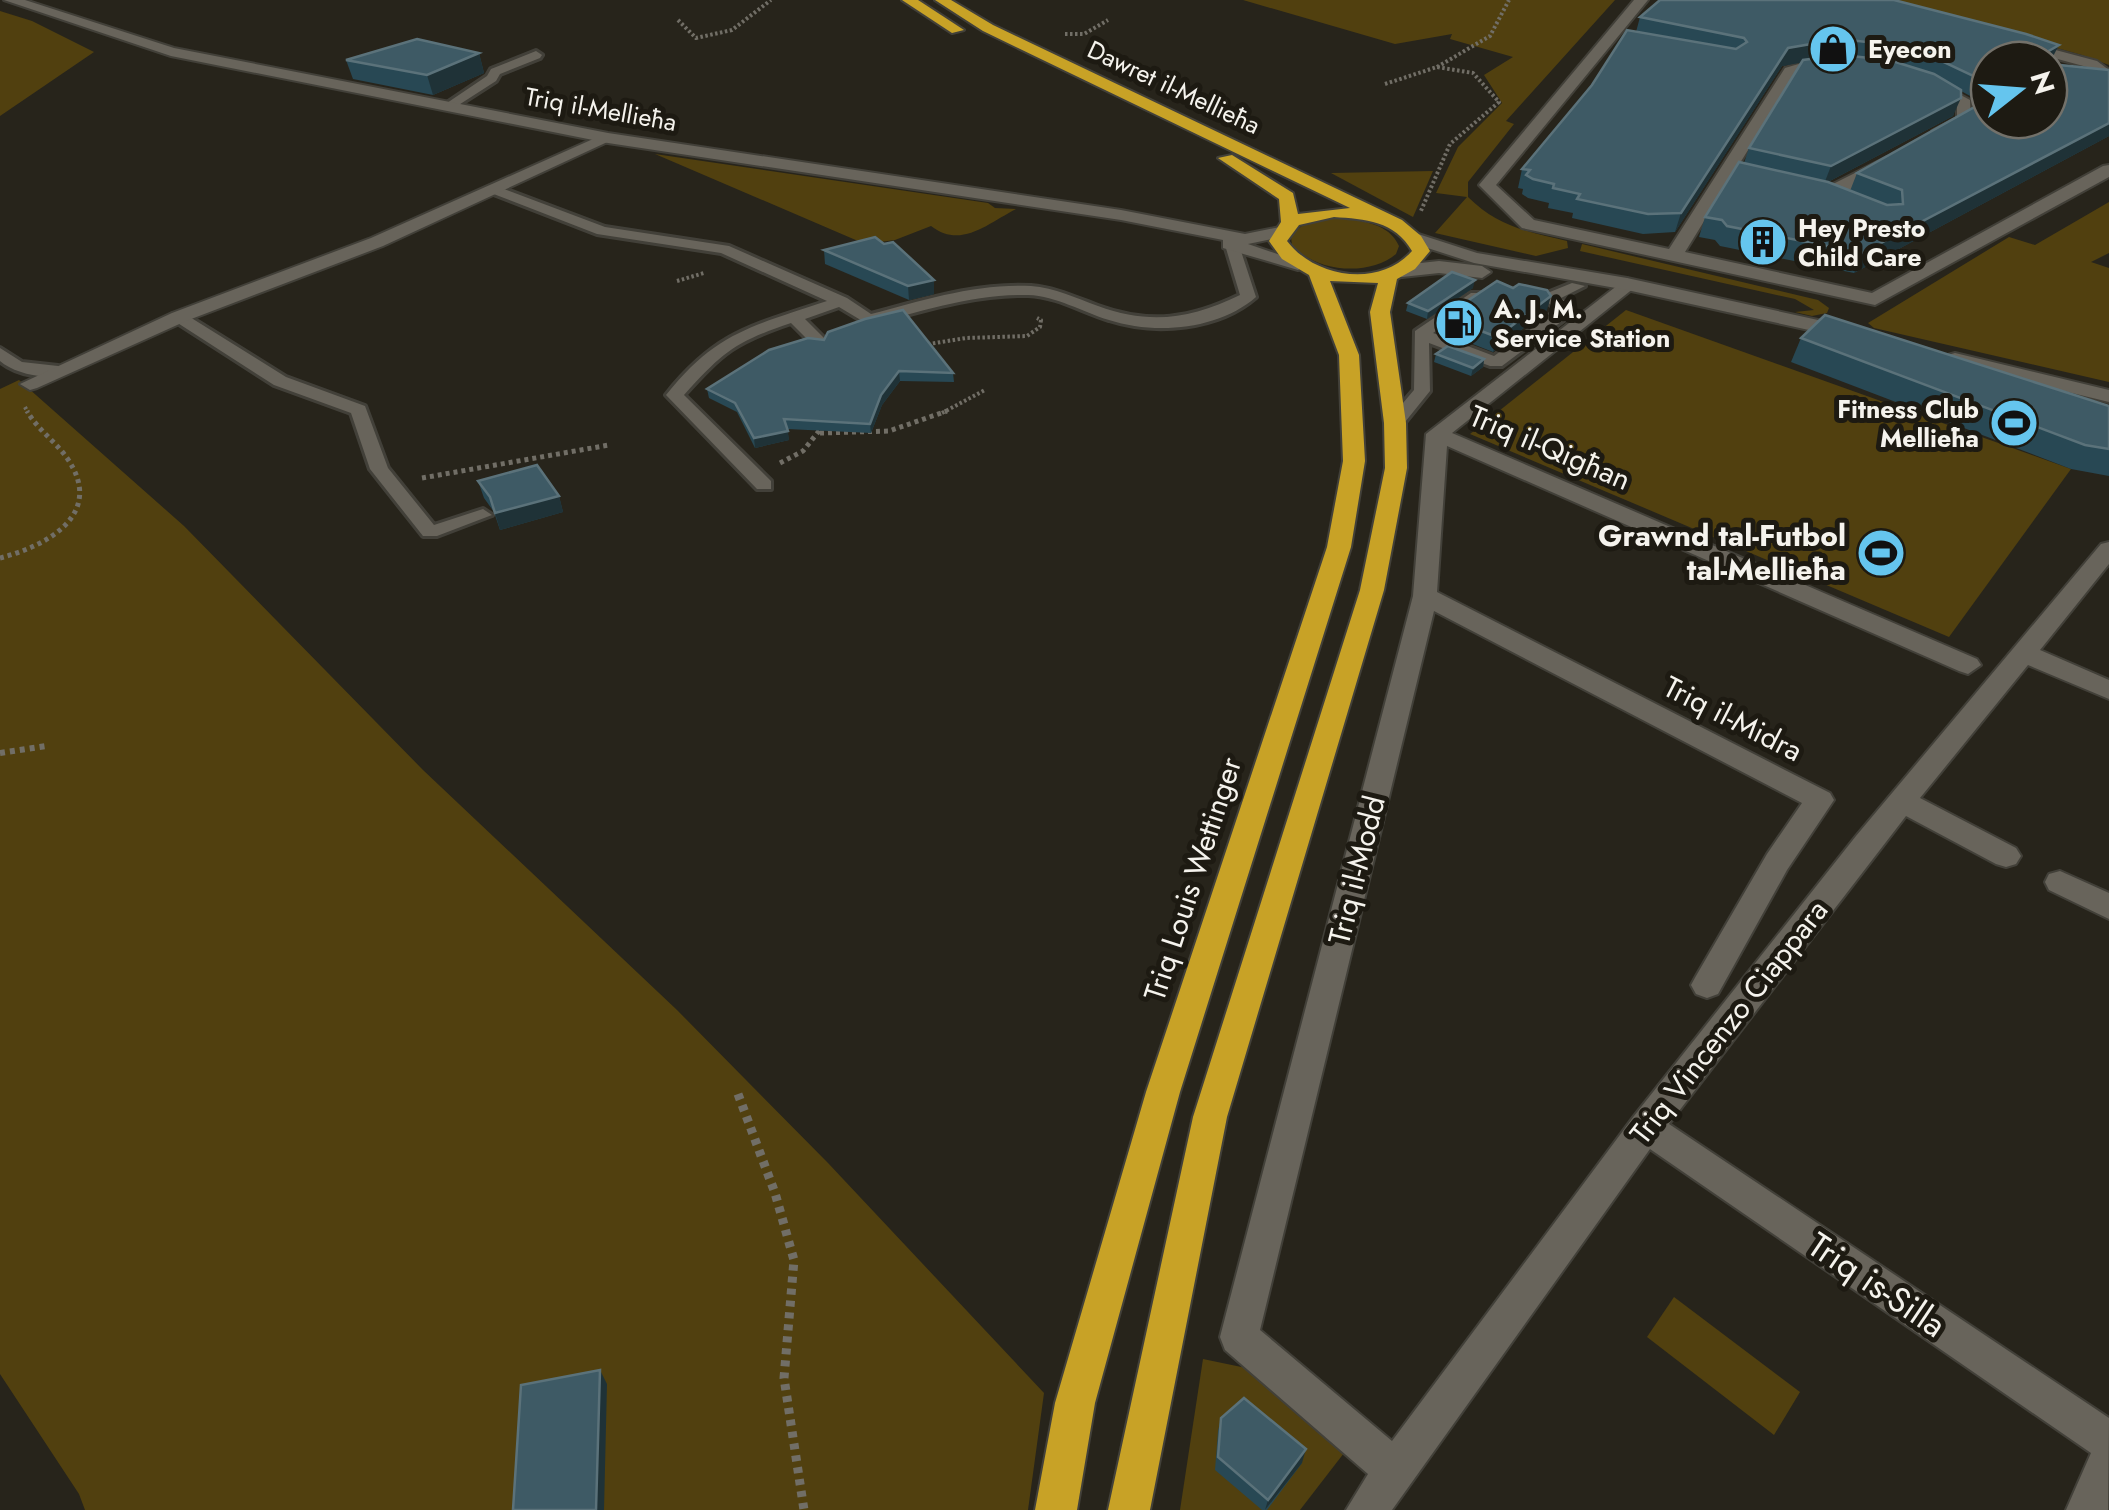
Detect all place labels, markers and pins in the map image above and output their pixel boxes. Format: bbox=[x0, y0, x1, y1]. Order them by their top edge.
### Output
shop icon: Eyecon bbox=[1807, 23, 1859, 75]
place label: Eyecon bbox=[1868, 31, 1952, 67]
place label: Hey Presto Child Care bbox=[1798, 210, 1926, 275]
building icon: Hey Presto Child Care bbox=[1737, 216, 1789, 268]
place label: A. J. M. Service Station bbox=[1493, 291, 1670, 356]
fuel station icon: A. J. M. Service Station bbox=[1433, 297, 1485, 349]
place label: Fitness Club Mellieħa bbox=[1837, 391, 1979, 456]
sports icon: Fitness Club Mellieħa bbox=[1988, 397, 2040, 449]
place label: Grawnd tal-Futbol tal-Mellieħa bbox=[1598, 514, 1846, 591]
sports icon: Grawnd tal-Futbol tal-Mellieħa bbox=[1855, 527, 1907, 579]

